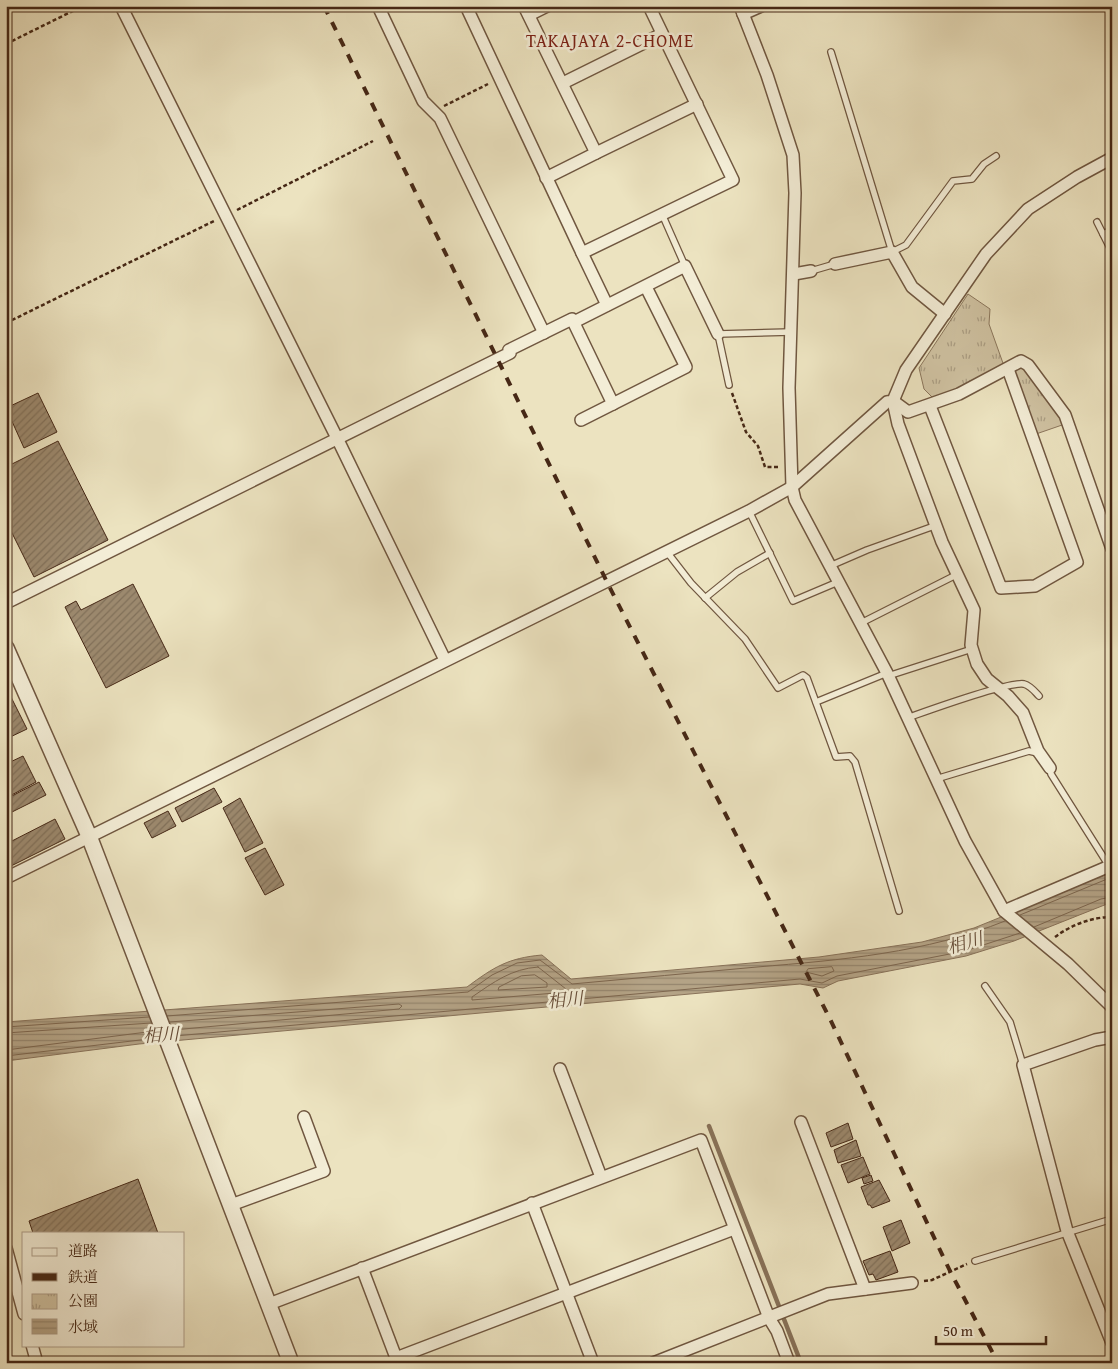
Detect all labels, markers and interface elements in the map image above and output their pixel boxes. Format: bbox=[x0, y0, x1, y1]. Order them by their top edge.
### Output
district label: TAKAJAYA 2-CHOME bbox=[526, 27, 694, 54]
water label: 相川 bbox=[944, 924, 988, 960]
water label: 相川 bbox=[546, 984, 586, 1015]
water label: 相川 bbox=[142, 1020, 182, 1049]
legend bbox=[22, 1232, 185, 1346]
text: 道路 bbox=[68, 1240, 98, 1261]
text: 鉄道 bbox=[68, 1266, 98, 1287]
text: 公園 bbox=[68, 1290, 98, 1311]
scale bar bbox=[936, 1314, 1046, 1346]
text: 水域 bbox=[68, 1316, 98, 1337]
text: 50 m bbox=[943, 1320, 974, 1341]

